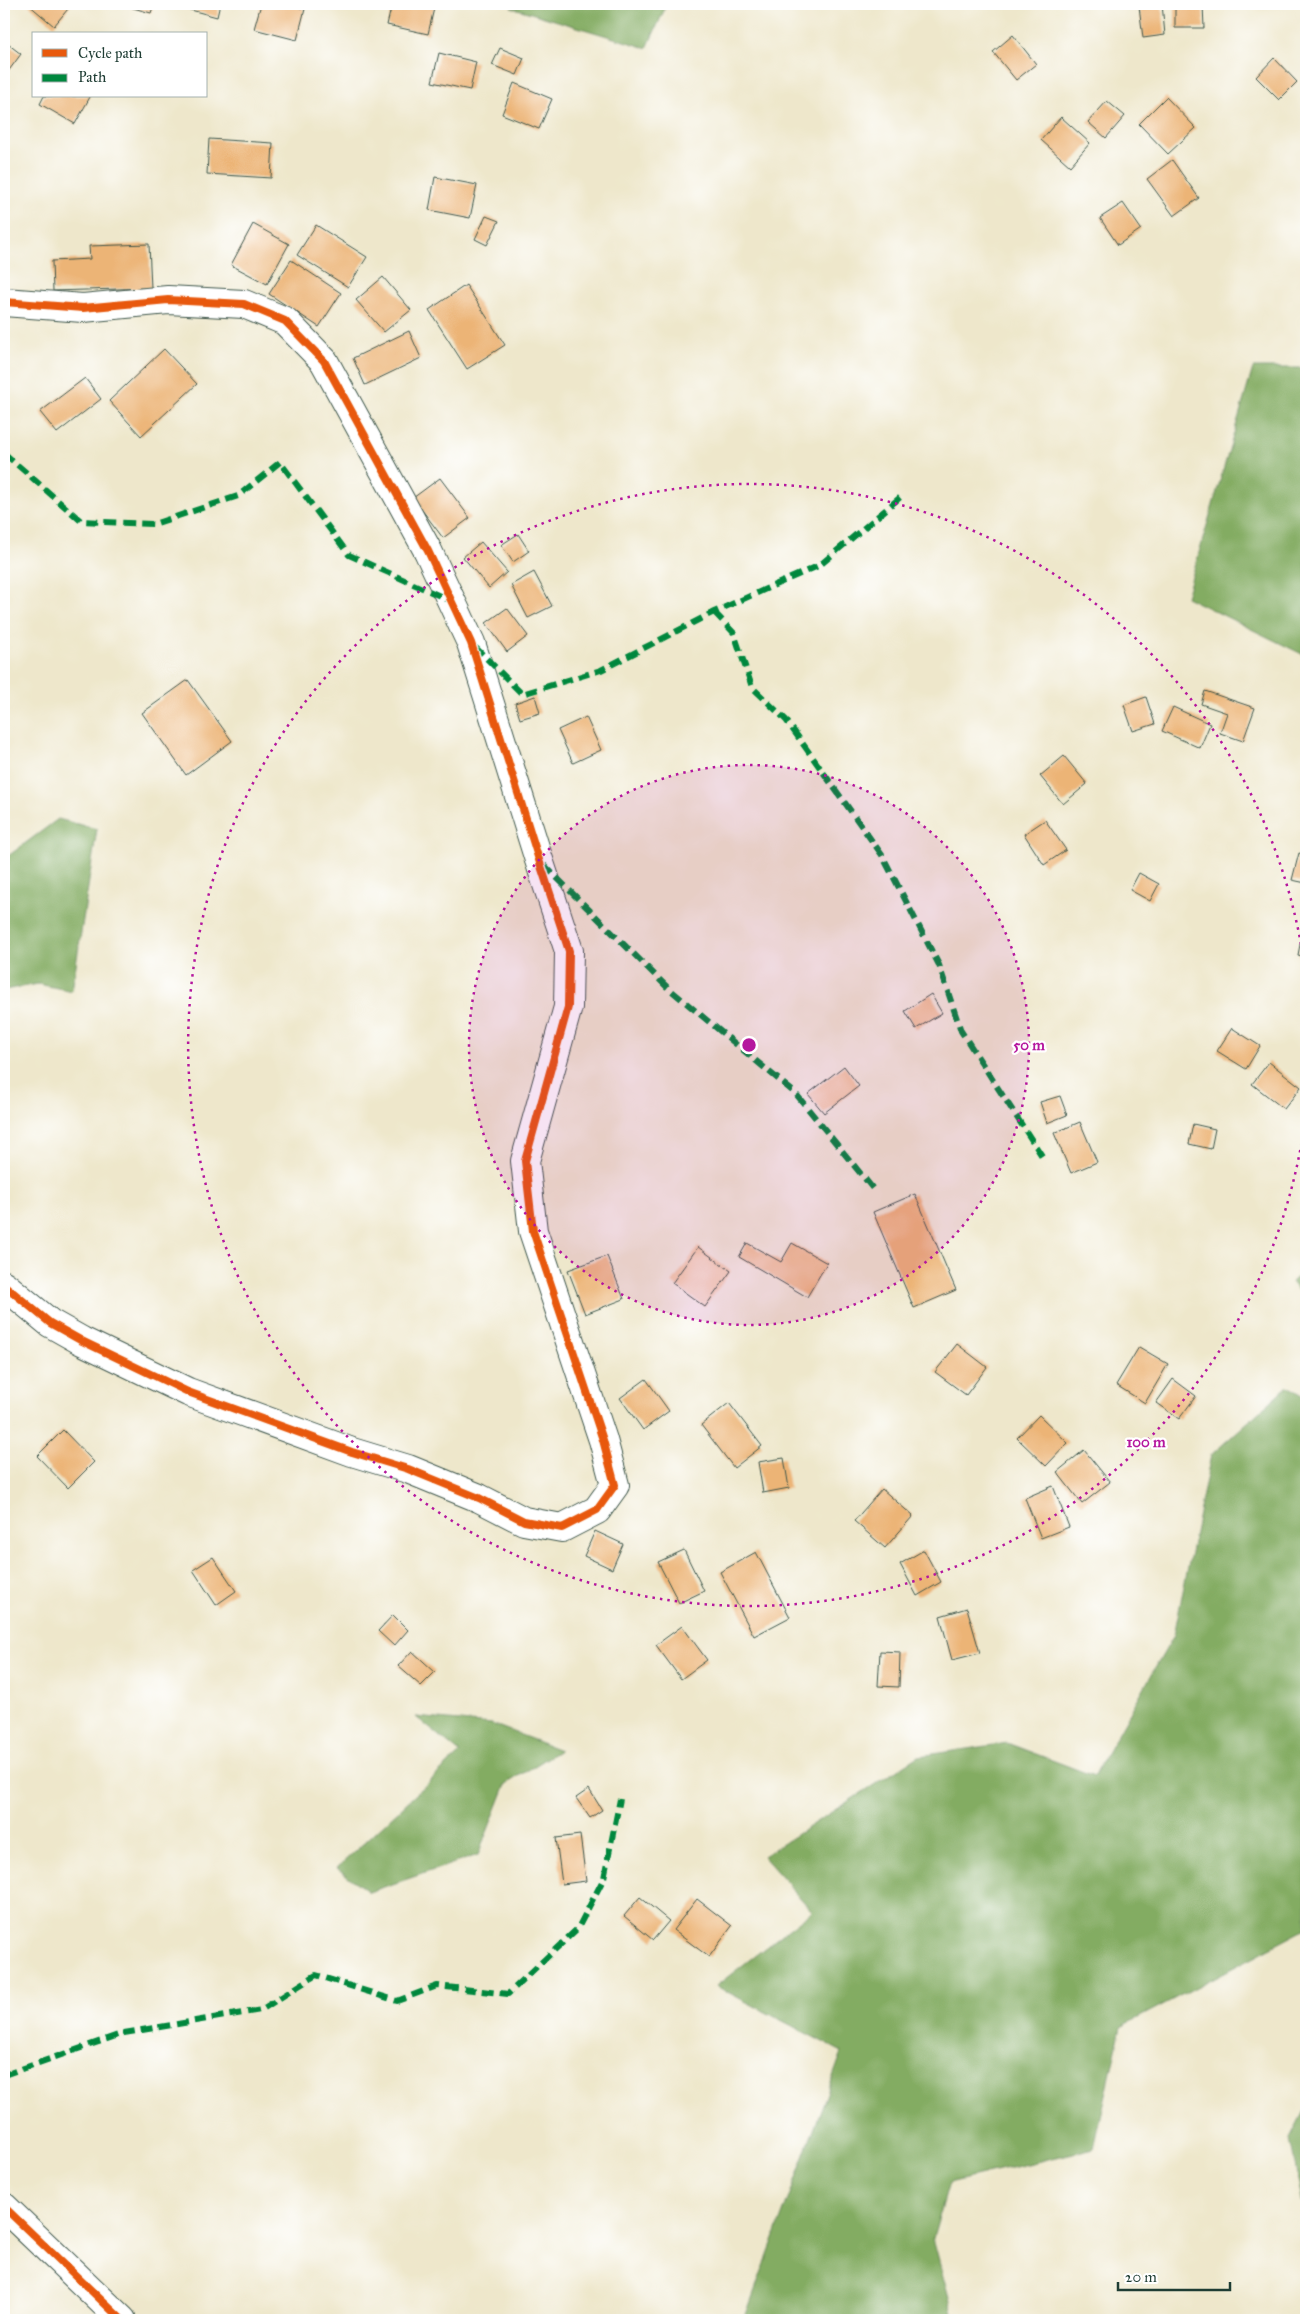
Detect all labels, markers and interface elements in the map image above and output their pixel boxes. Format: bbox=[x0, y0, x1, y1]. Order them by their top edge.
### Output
legend bbox=[32, 32, 208, 98]
text: Cycle path bbox=[78, 44, 143, 62]
text: Path bbox=[78, 68, 107, 86]
centre of rings bbox=[740, 1036, 758, 1054]
text: 50 m bbox=[1013, 1036, 1045, 1054]
text: 100 m bbox=[1126, 1433, 1166, 1451]
scale bar bbox=[1118, 2259, 1230, 2291]
text: 20 m bbox=[1125, 2268, 1157, 2286]

